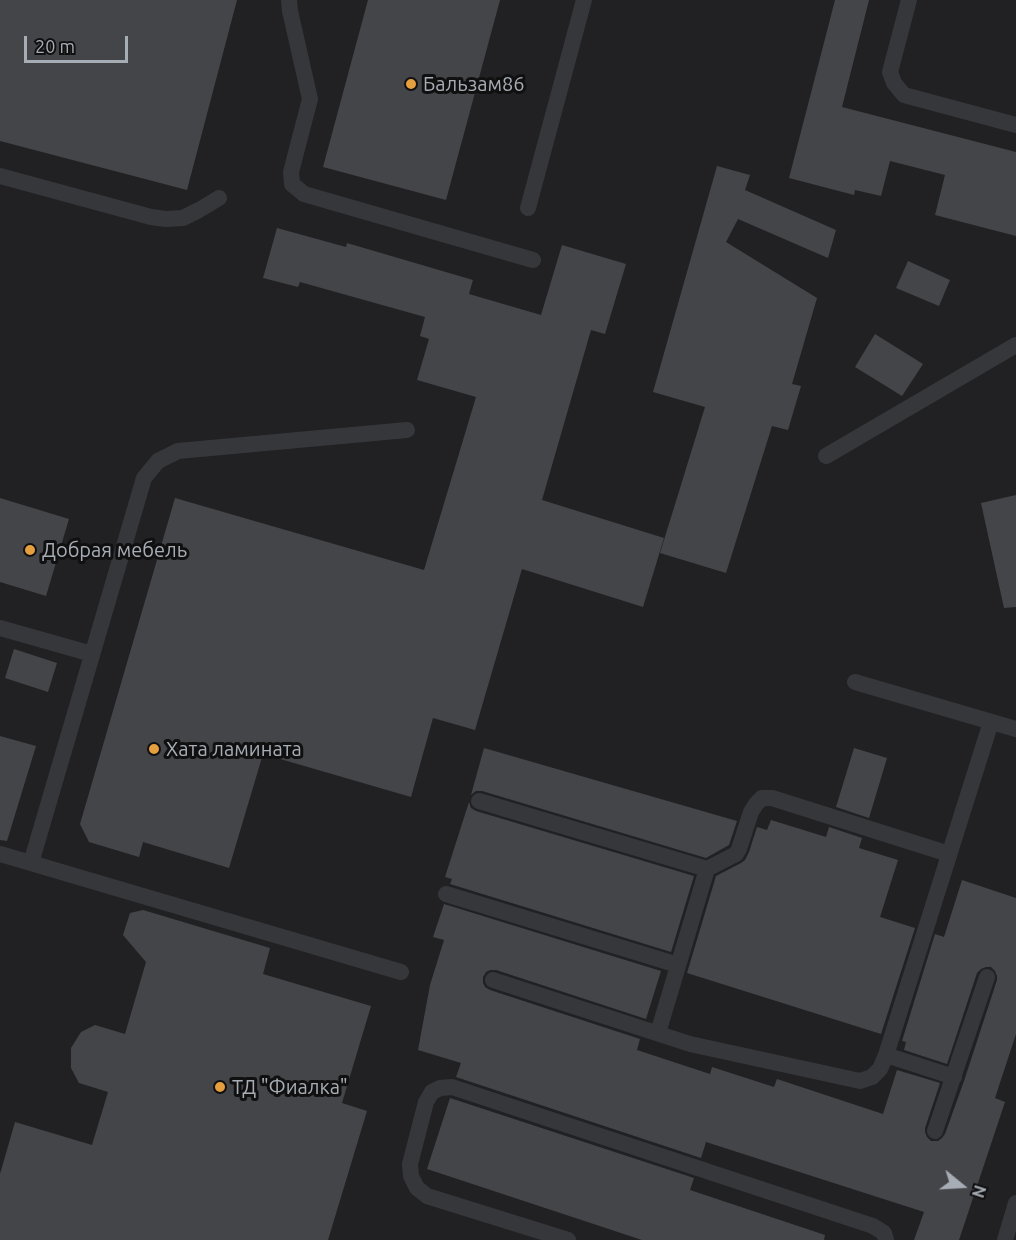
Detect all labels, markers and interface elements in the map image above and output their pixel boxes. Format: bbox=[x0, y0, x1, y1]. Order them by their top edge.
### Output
scale bar bbox=[27, 24, 130, 62]
text: 20 m bbox=[35, 36, 75, 56]
place label: Бальзам86 bbox=[423, 72, 525, 96]
marker: Бальзам86 bbox=[404, 77, 418, 91]
place label: Добрая мебель bbox=[42, 538, 187, 562]
marker: Добрая мебель bbox=[23, 543, 37, 557]
place label: Хата ламината bbox=[166, 737, 302, 761]
marker: Хата ламината bbox=[147, 742, 161, 756]
place label: ТД "Фиалка" bbox=[232, 1075, 348, 1099]
marker: ТД "Фиалка" bbox=[213, 1080, 227, 1094]
north arrow bbox=[932, 1156, 992, 1216]
text: N bbox=[969, 1183, 990, 1200]

